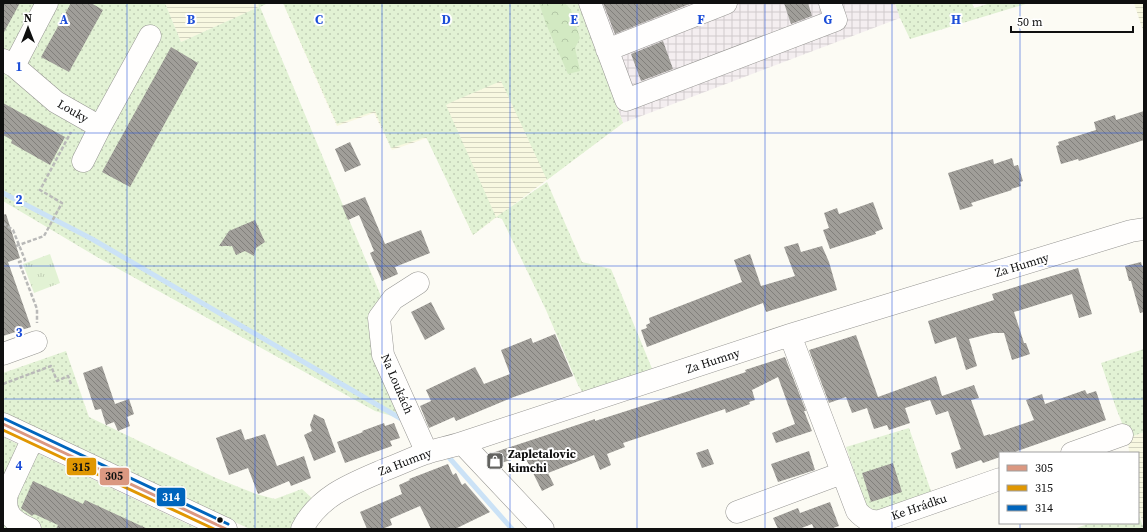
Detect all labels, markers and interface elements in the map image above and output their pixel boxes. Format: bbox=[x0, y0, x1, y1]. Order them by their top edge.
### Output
north arrow bbox=[8, 8, 48, 48]
scale bar bbox=[1011, 8, 1133, 34]
text: N bbox=[24, 11, 32, 26]
text: A bbox=[60, 11, 69, 28]
text: B bbox=[187, 11, 196, 28]
text: C bbox=[315, 11, 323, 28]
text: D bbox=[441, 11, 451, 28]
text: E bbox=[570, 11, 578, 28]
text: F bbox=[697, 11, 705, 28]
text: G bbox=[824, 11, 833, 28]
text: H bbox=[951, 11, 961, 28]
text: 50 m bbox=[1017, 14, 1043, 30]
text: 1 bbox=[15, 58, 23, 75]
street label: Louky bbox=[55, 96, 92, 127]
text: 2 bbox=[15, 191, 23, 208]
street label: Za Humny bbox=[993, 249, 1052, 281]
text: 3 bbox=[15, 324, 23, 341]
street label: Za Humny bbox=[684, 345, 743, 377]
street label: Na Loukách bbox=[377, 352, 417, 416]
street label: Za Humny bbox=[376, 444, 435, 479]
place label: Zapletalovic kimchi bbox=[508, 446, 576, 476]
shop icon: Zapletalovic kimchi bbox=[485, 451, 505, 471]
legend bbox=[999, 452, 1139, 524]
text: 4 bbox=[15, 457, 23, 474]
line badge: 315 bbox=[66, 457, 97, 476]
text: 315 bbox=[72, 460, 90, 475]
text: 305 bbox=[1035, 460, 1053, 476]
line badge: 305 bbox=[99, 467, 130, 486]
text: 305 bbox=[105, 469, 123, 484]
text: 315 bbox=[1035, 480, 1053, 496]
line badge: 314 bbox=[156, 487, 186, 507]
text: 314 bbox=[162, 490, 180, 505]
street label: Ke Hrádku bbox=[889, 490, 949, 524]
text: 314 bbox=[1035, 500, 1053, 516]
unlabelled marker bbox=[215, 515, 225, 525]

